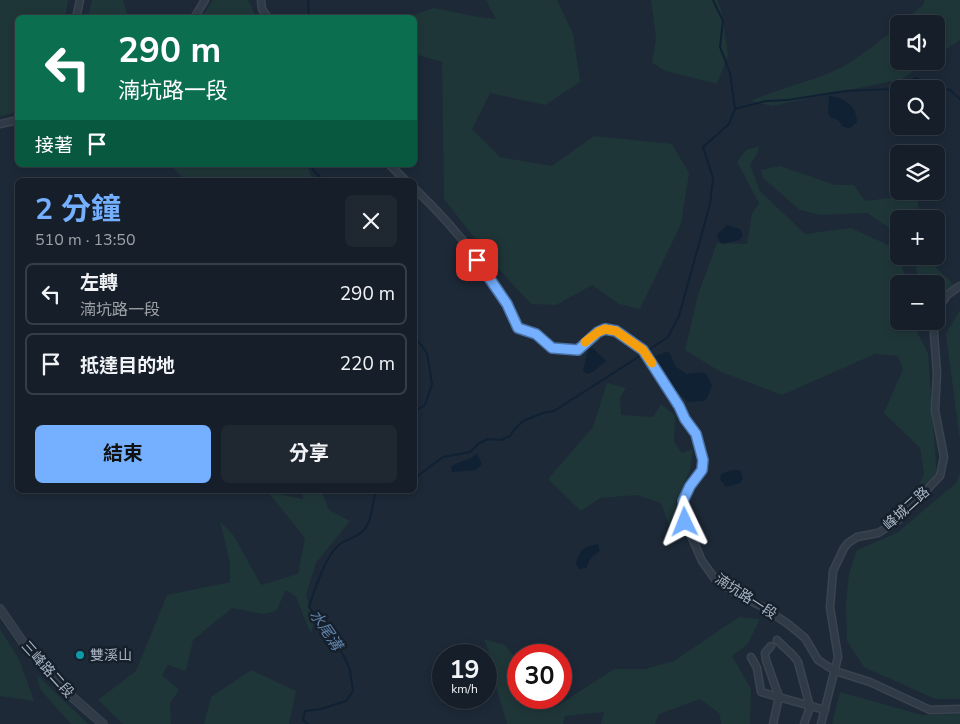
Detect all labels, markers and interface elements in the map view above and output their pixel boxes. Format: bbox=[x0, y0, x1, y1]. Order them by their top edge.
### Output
map controls bbox=[890, 15, 945, 330]
button: sound bbox=[890, 15, 945, 70]
text: 290 m bbox=[118, 27, 221, 74]
icon: left bbox=[35, 35, 100, 100]
text: 湳坑路一段 bbox=[118, 76, 228, 106]
button: search bbox=[890, 80, 945, 135]
icon: arrive bbox=[83, 130, 111, 158]
text: 接著 bbox=[35, 133, 73, 159]
button: layers bbox=[890, 145, 945, 200]
text: 2 分鐘 bbox=[35, 189, 121, 230]
button: close bbox=[345, 195, 397, 247]
button: + bbox=[890, 210, 945, 265]
text: 510 m · 13:50 bbox=[35, 229, 136, 251]
pin bbox=[456, 239, 498, 281]
icon: arrive bbox=[463, 246, 491, 274]
text: 左轉 bbox=[80, 270, 118, 296]
button: − bbox=[890, 275, 945, 330]
icon: left bbox=[37, 280, 65, 308]
text: 290 m bbox=[340, 281, 395, 307]
text: 湳坑路一段 bbox=[80, 299, 160, 321]
icon: arrive bbox=[37, 350, 65, 378]
text: 220 m bbox=[340, 351, 395, 377]
text: 抵達目的地 bbox=[80, 353, 175, 379]
button: 結束 bbox=[35, 425, 211, 483]
button: 分享 bbox=[221, 425, 397, 483]
street label: 峰城二路 bbox=[879, 483, 933, 534]
position arrow bbox=[658, 495, 710, 547]
street label: 湳坑路一段 bbox=[711, 569, 780, 623]
water label: 水尾溝 bbox=[305, 606, 348, 656]
street label: 三峰路二段 bbox=[17, 637, 78, 702]
speed limit sign: 30 bbox=[507, 644, 572, 709]
place label: 雙溪山 bbox=[90, 646, 132, 665]
marker: 雙溪山 bbox=[74, 649, 86, 661]
text: 19 bbox=[449, 653, 480, 687]
text: km/h bbox=[451, 681, 478, 697]

